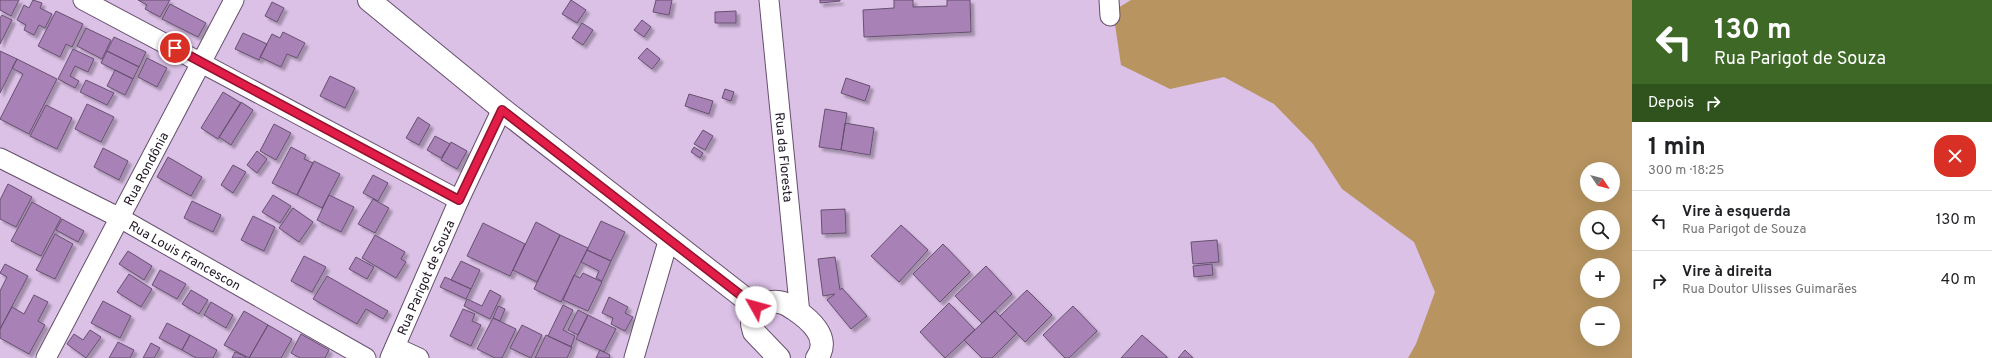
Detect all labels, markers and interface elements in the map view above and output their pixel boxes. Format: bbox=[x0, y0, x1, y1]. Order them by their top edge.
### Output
text: 130 m bbox=[1714, 13, 1792, 49]
icon: left bbox=[1648, 16, 1700, 68]
pin bbox=[158, 31, 192, 65]
icon: arrive bbox=[164, 37, 186, 59]
text: Rua Parigot de Souza bbox=[1714, 48, 1886, 71]
icon: right bbox=[1702, 92, 1724, 114]
text: Depois bbox=[1648, 94, 1694, 113]
street label: Rua da Floresta bbox=[770, 112, 795, 203]
street label: Rua Rondônia bbox=[121, 130, 173, 209]
text: 1 min bbox=[1648, 133, 1706, 163]
button: close bbox=[1934, 135, 1976, 177]
north arrow bbox=[1580, 162, 1620, 202]
map controls bbox=[1580, 162, 1620, 346]
text: 300 m · 18:25 bbox=[1648, 163, 1724, 179]
text: Vire à esquerda bbox=[1682, 203, 1791, 222]
button: search bbox=[1580, 210, 1620, 250]
icon: left bbox=[1648, 210, 1670, 232]
text: 130 m bbox=[1936, 211, 1976, 230]
street label: Rua Parigot de Souza bbox=[395, 218, 459, 338]
street label: Rua Louis Francescon bbox=[125, 219, 243, 295]
text: Rua Parigot de Souza bbox=[1682, 222, 1806, 238]
button: + bbox=[1580, 258, 1620, 298]
text: Vire à direita bbox=[1682, 263, 1772, 282]
icon: right bbox=[1648, 270, 1670, 292]
text: 40 m bbox=[1941, 271, 1976, 290]
text: Rua Doutor Ulisses Guimarães bbox=[1682, 282, 1857, 298]
position arrow bbox=[735, 286, 777, 328]
button: − bbox=[1580, 306, 1620, 346]

